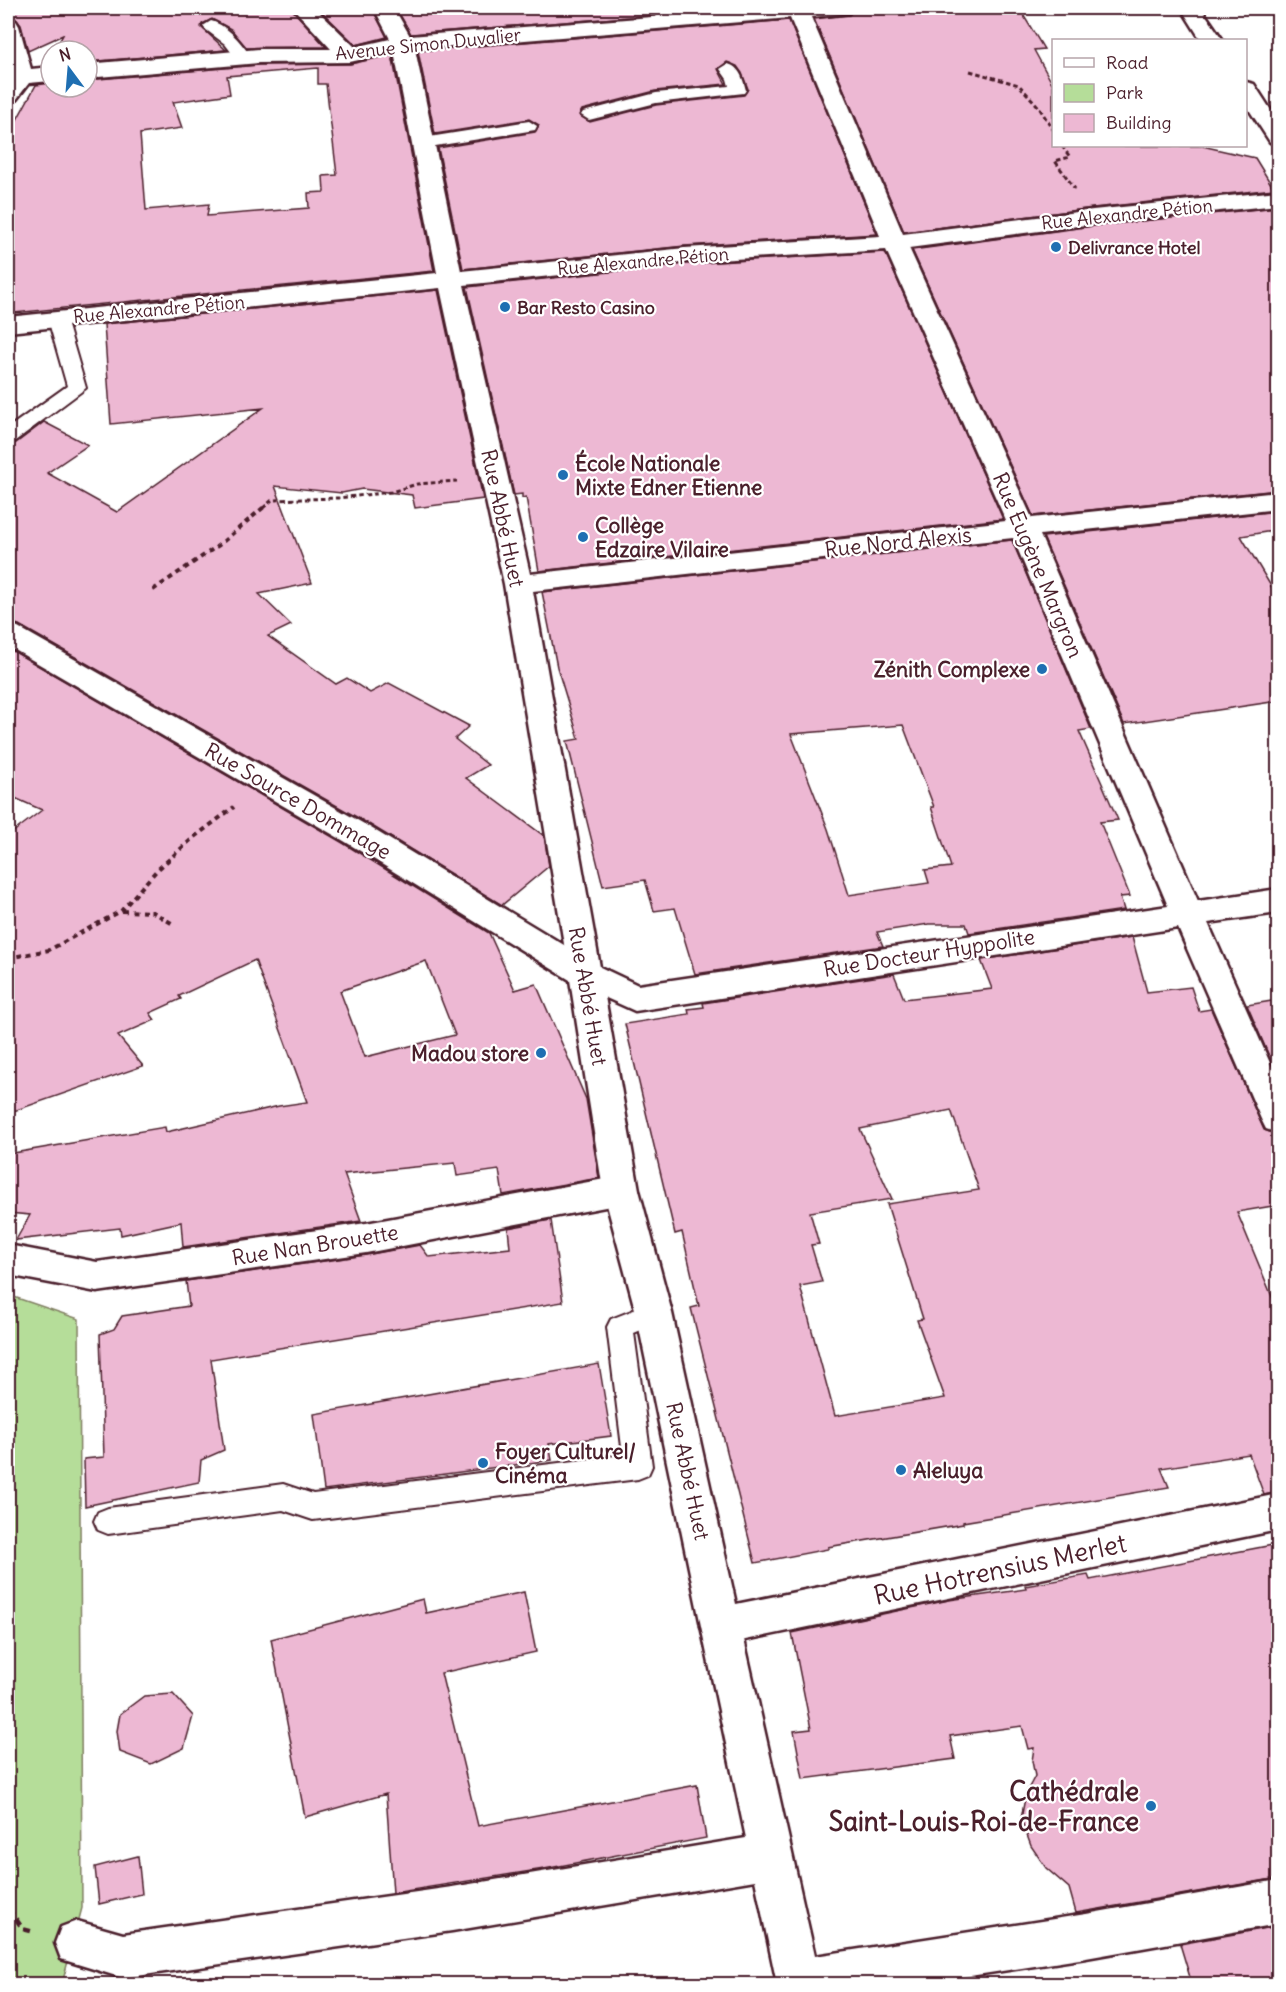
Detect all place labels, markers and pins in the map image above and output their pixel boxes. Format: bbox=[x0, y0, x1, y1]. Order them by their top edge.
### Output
place label: Delivrance Hotel bbox=[1068, 236, 1200, 259]
marker: Delivrance Hotel bbox=[1049, 240, 1063, 254]
place label: Bar Resto Casino bbox=[517, 296, 655, 319]
marker: Bar Resto Casino bbox=[498, 300, 512, 314]
place label: École Nationale Mixte Edner Etienne bbox=[575, 449, 762, 501]
marker: École Nationale Mixte Edner Etienne bbox=[556, 468, 570, 482]
place label: Collège Edzaire Vilaire bbox=[595, 512, 729, 563]
marker: Collège Edzaire Vilaire bbox=[576, 530, 590, 544]
place label: Zénith Complexe bbox=[874, 656, 1030, 683]
marker: Zénith Complexe bbox=[1035, 662, 1049, 676]
place label: Madou store bbox=[411, 1040, 529, 1067]
marker: Madou store bbox=[534, 1046, 548, 1060]
place label: Foyer Culturel/ Cinéma bbox=[495, 1438, 636, 1489]
marker: Foyer Culturel/ Cinéma bbox=[476, 1456, 490, 1470]
place label: Aleluya bbox=[913, 1457, 983, 1484]
marker: Aleluya bbox=[894, 1463, 908, 1477]
place label: Cathédrale Saint-Louis-Roi-de-France bbox=[829, 1775, 1139, 1838]
marker: Cathédrale Saint-Louis-Roi-de-France bbox=[1144, 1799, 1158, 1813]

